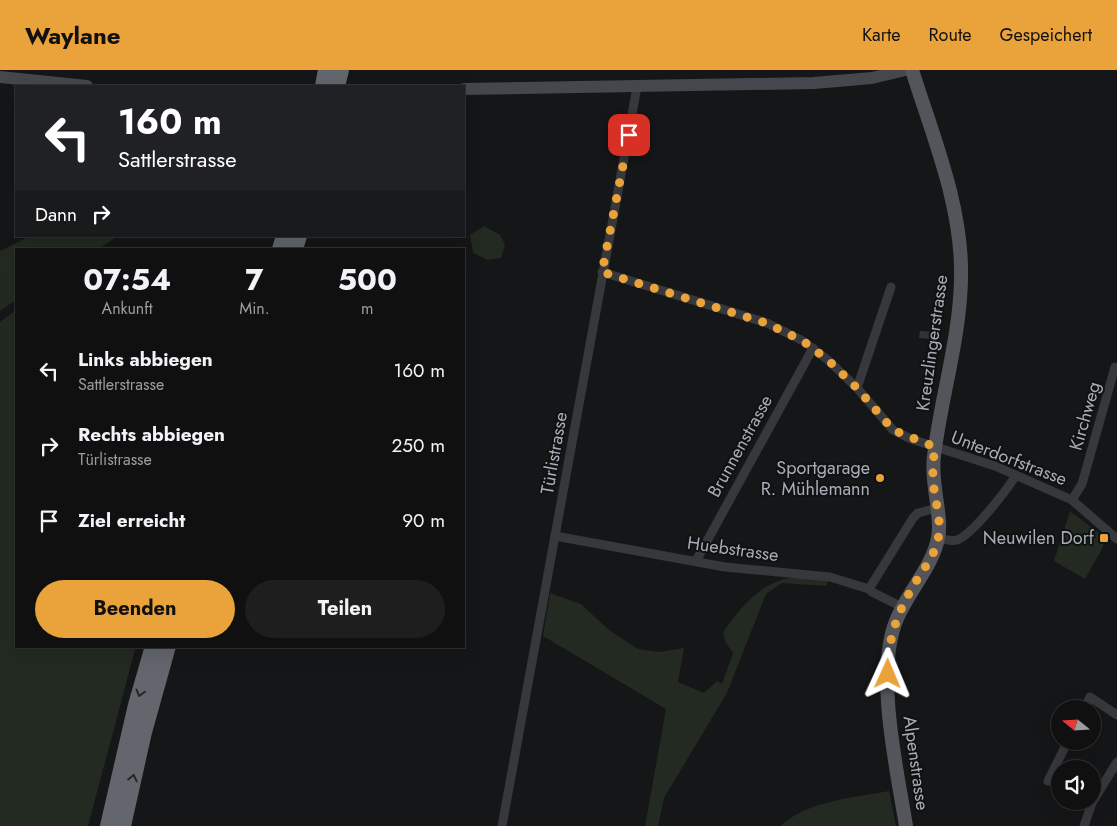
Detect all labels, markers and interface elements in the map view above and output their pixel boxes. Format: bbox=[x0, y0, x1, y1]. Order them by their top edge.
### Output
text: Waylane bbox=[25, 18, 120, 53]
text: Karte bbox=[862, 22, 901, 48]
text: Route bbox=[929, 22, 971, 48]
text: Gespeichert bbox=[999, 22, 1092, 48]
text: 160 m bbox=[118, 97, 222, 147]
icon: left bbox=[35, 105, 100, 170]
pin bbox=[608, 114, 650, 156]
icon: arrive bbox=[615, 121, 643, 149]
text: Sattlerstrasse bbox=[118, 143, 236, 175]
icon: right bbox=[87, 200, 115, 228]
text: Dann bbox=[35, 201, 77, 228]
text: 07:54 bbox=[83, 258, 171, 301]
text: 7 bbox=[245, 258, 263, 301]
text: 500 bbox=[338, 258, 397, 301]
street label: Kreuzlingerstrasse bbox=[910, 273, 954, 413]
text: Ankunft bbox=[102, 297, 153, 320]
text: Min. bbox=[239, 297, 270, 320]
text: m bbox=[361, 297, 374, 320]
text: Links abbiegen bbox=[78, 346, 213, 373]
icon: left bbox=[35, 357, 63, 385]
text: 160 m bbox=[394, 357, 445, 384]
text: Sattlerstrasse bbox=[78, 373, 164, 396]
street label: Kirchweg bbox=[1063, 379, 1107, 453]
street label: Brunnenstrasse bbox=[701, 390, 779, 502]
street label: Türlistrasse bbox=[534, 410, 574, 496]
text: Rechts abbiegen bbox=[78, 421, 225, 448]
street label: Unterdorfstrasse bbox=[947, 424, 1071, 492]
icon: right bbox=[35, 432, 63, 460]
text: 250 m bbox=[392, 432, 445, 459]
text: Türlistrasse bbox=[78, 448, 152, 471]
place label: Sportgarage R. Mühlemann bbox=[761, 455, 870, 502]
marker: Sportgarage R. Mühlemann bbox=[874, 472, 886, 484]
icon: arrive bbox=[35, 507, 63, 535]
text: Ziel erreicht bbox=[78, 507, 185, 534]
text: 90 m bbox=[402, 507, 445, 534]
place label: Neuwilen Dorf bbox=[983, 525, 1095, 551]
street label: Huebstrasse bbox=[686, 530, 780, 568]
marker: Neuwilen Dorf bbox=[1098, 532, 1110, 544]
button: Beenden bbox=[35, 580, 235, 638]
button: Teilen bbox=[245, 580, 445, 638]
position arrow bbox=[861, 647, 913, 699]
one-way arrow bbox=[135, 689, 145, 697]
north arrow bbox=[1051, 700, 1101, 750]
map controls bbox=[1051, 700, 1101, 810]
street label: Alpenstrasse bbox=[897, 714, 935, 812]
button: sound bbox=[1051, 760, 1101, 810]
one-way arrow bbox=[127, 774, 138, 783]

